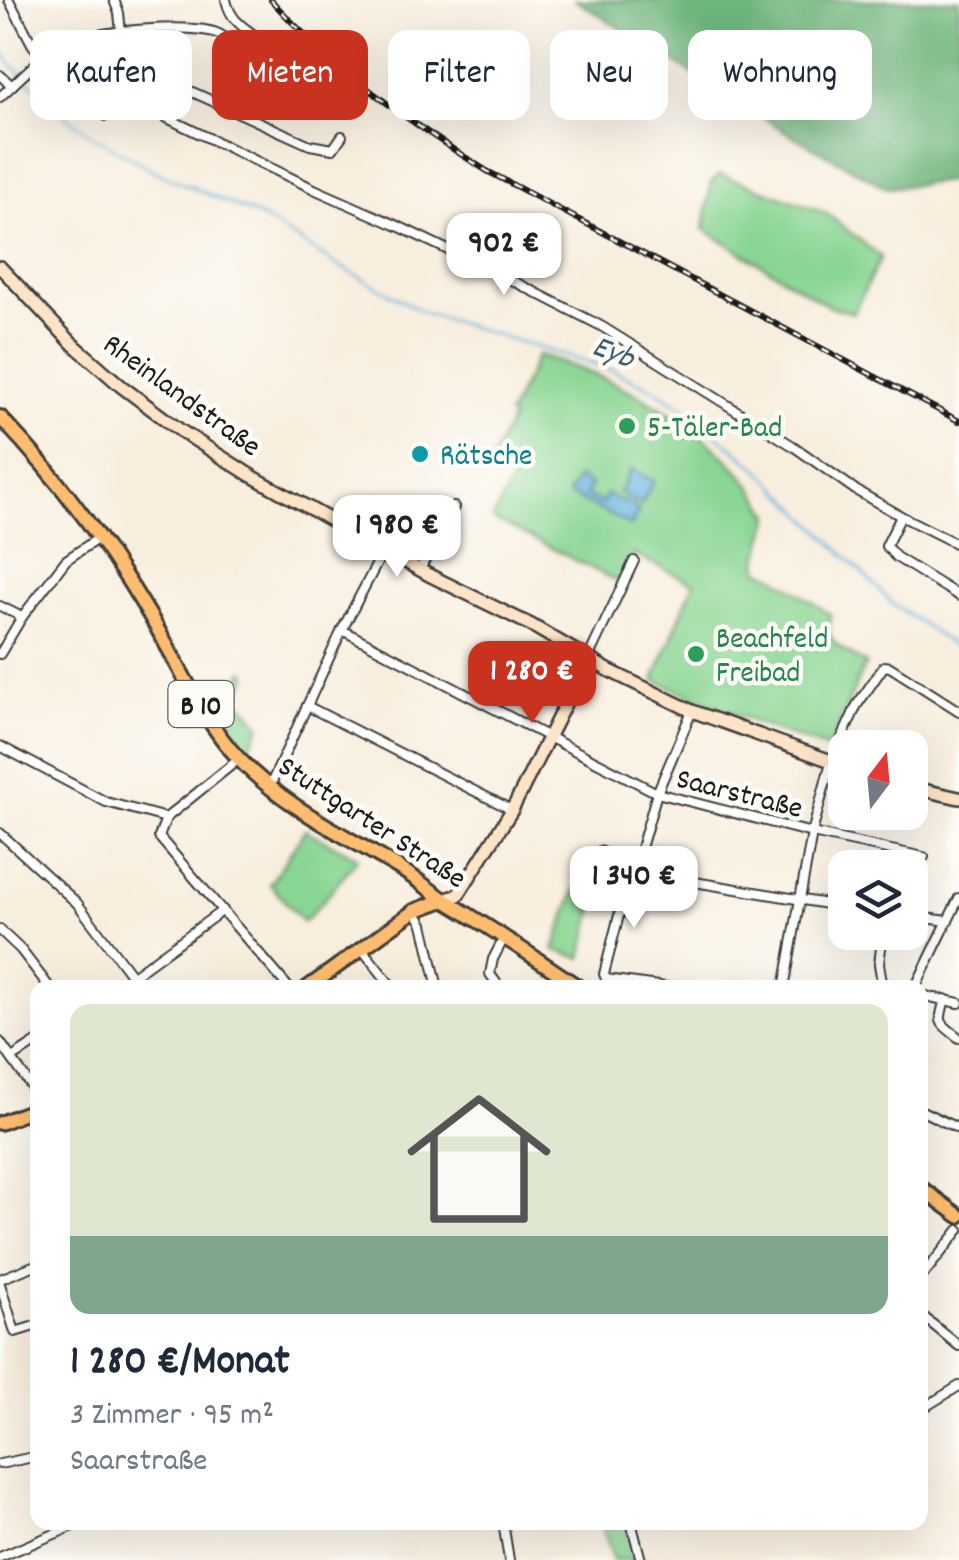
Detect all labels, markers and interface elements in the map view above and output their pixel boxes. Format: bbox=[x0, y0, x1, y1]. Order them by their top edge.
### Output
chip: Kaufen bbox=[30, 30, 192, 120]
chip: Mieten bbox=[212, 30, 368, 120]
chip: Filter bbox=[388, 30, 530, 120]
chip: Neu bbox=[550, 30, 668, 120]
chip: Wohnung bbox=[688, 30, 872, 120]
pin: 902 € bbox=[434, 213, 574, 298]
text: 902 € bbox=[468, 222, 540, 268]
street label: Rheinlandstraße bbox=[92, 325, 268, 470]
water label: Eyb bbox=[585, 326, 643, 385]
place label: 5-Täler-Bad bbox=[647, 409, 782, 452]
marker: 5-Täler-Bad bbox=[616, 415, 638, 437]
place label: Rätsche bbox=[440, 437, 532, 480]
marker: Rätsche bbox=[409, 443, 431, 465]
pin: 1 980 € bbox=[305, 495, 489, 580]
text: 1 980 € bbox=[355, 504, 439, 550]
place label: Beachfeld Freibad bbox=[716, 620, 828, 697]
pin: 1 280 € bbox=[440, 641, 624, 726]
marker: Beachfeld Freibad bbox=[685, 643, 707, 665]
text: 1 280 € bbox=[490, 650, 574, 696]
road number: B 10 bbox=[168, 681, 234, 727]
north arrow bbox=[828, 730, 928, 830]
map controls bbox=[828, 730, 928, 950]
street label: Stuttgarter Straße bbox=[268, 748, 473, 902]
street label: Saarstraße bbox=[671, 760, 807, 833]
pin: 1 340 € bbox=[542, 846, 726, 931]
button: layers bbox=[828, 850, 928, 950]
text: 1 340 € bbox=[592, 855, 676, 901]
icon: home bbox=[389, 1069, 569, 1249]
text: 1 280 €/Monat bbox=[70, 1334, 290, 1394]
text: 3 Zimmer · 95 m² bbox=[70, 1394, 274, 1440]
text: Saarstraße bbox=[70, 1440, 207, 1486]

